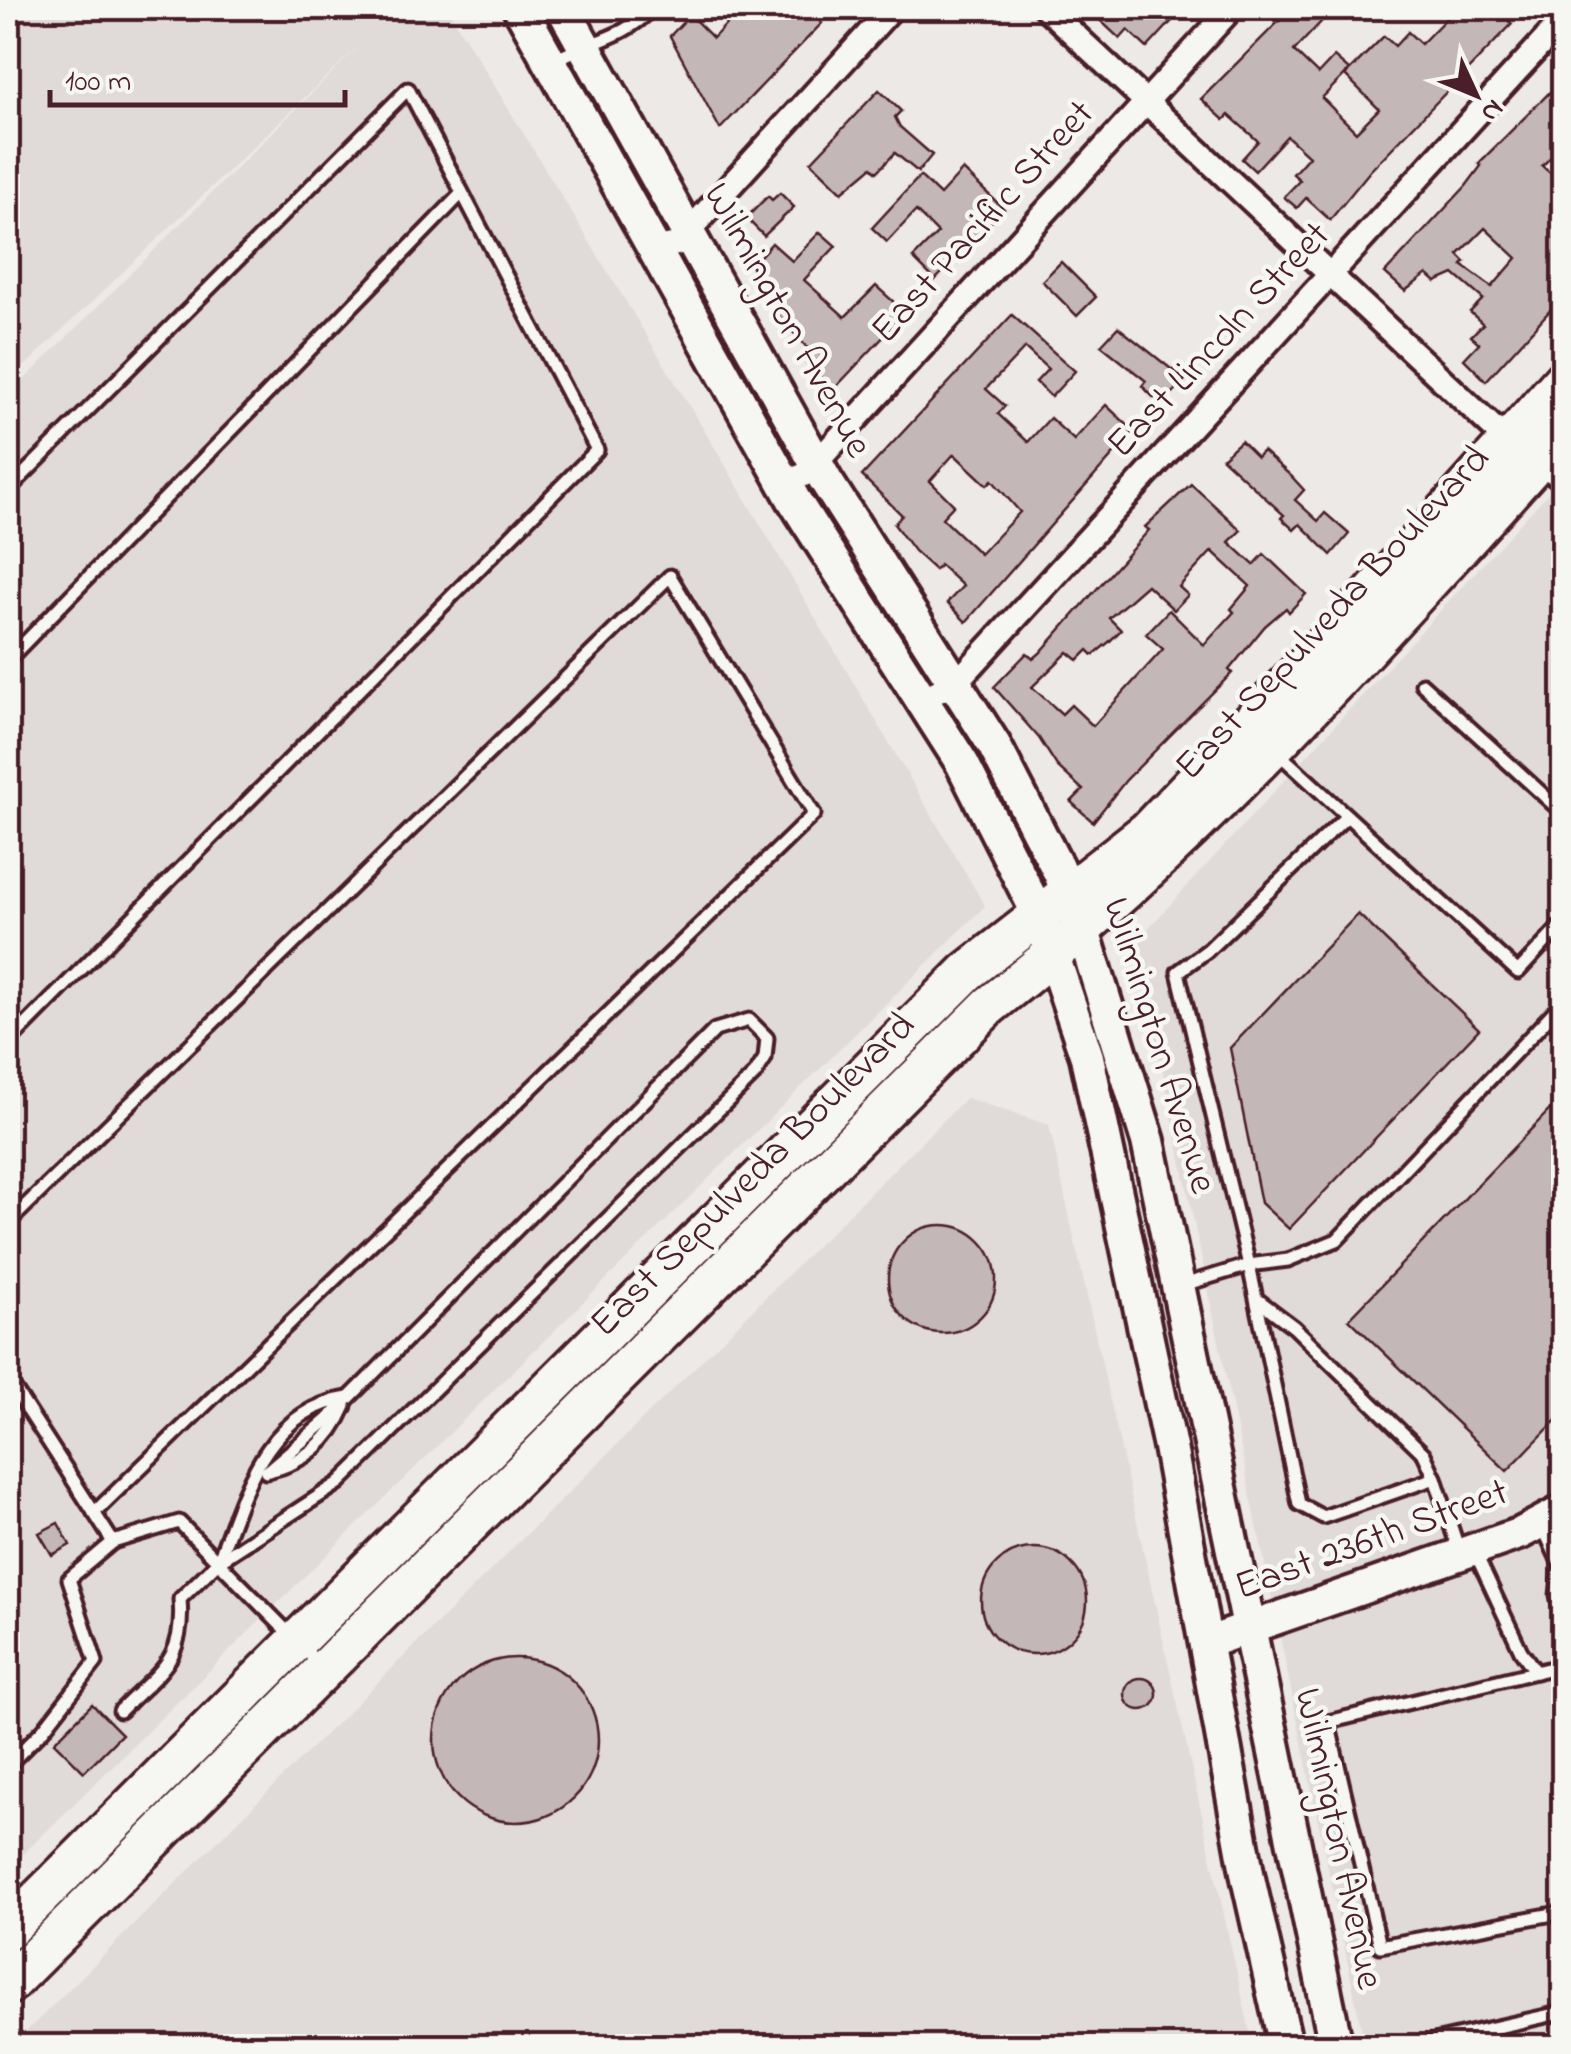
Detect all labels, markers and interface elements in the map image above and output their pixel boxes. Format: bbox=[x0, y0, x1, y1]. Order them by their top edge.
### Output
scale bar bbox=[50, 45, 345, 107]
north arrow bbox=[1426, 45, 1526, 145]
text: 100 m bbox=[65, 61, 131, 105]
street label: East Pacific Street bbox=[858, 88, 1110, 358]
text: N bbox=[1470, 89, 1513, 131]
street label: Wilmington Avenue bbox=[686, 173, 886, 469]
street label: East Lincoln Street bbox=[1094, 209, 1346, 473]
street label: East Sepulveda Boulevard bbox=[1162, 433, 1506, 795]
street label: Wilmington Avenue bbox=[1085, 891, 1231, 1201]
street label: East Sepulveda Boulevard bbox=[578, 1000, 930, 1352]
street label: East 236th Street bbox=[1227, 1464, 1517, 1618]
street label: Wilmington Avenue bbox=[1276, 1683, 1398, 1995]

